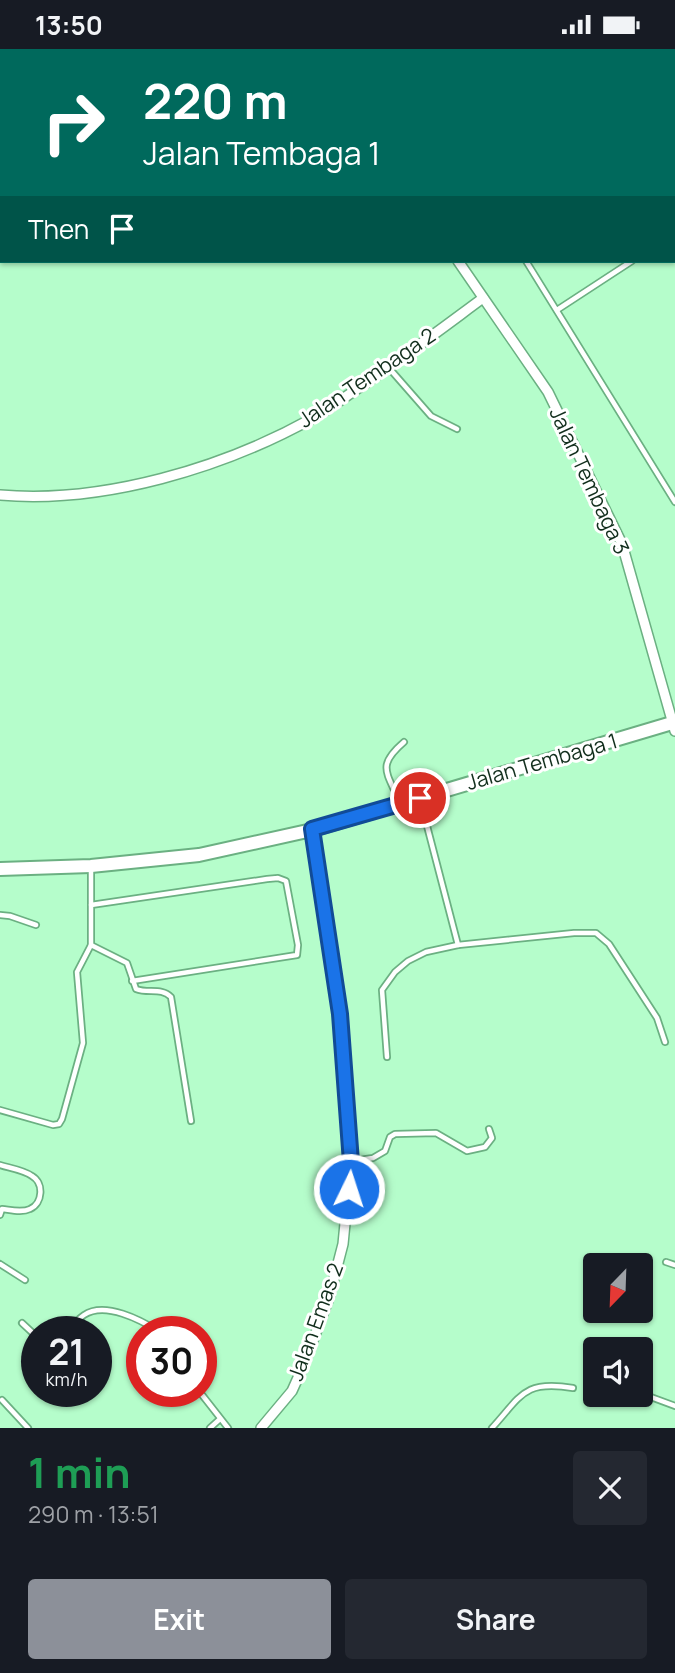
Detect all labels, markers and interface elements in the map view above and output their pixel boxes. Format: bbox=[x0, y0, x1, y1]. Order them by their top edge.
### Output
text: 13:50 bbox=[35, 7, 103, 43]
text: 220 m bbox=[143, 67, 287, 134]
icon: right bbox=[28, 77, 119, 168]
text: Jalan Tembaga 1 bbox=[143, 131, 380, 175]
icon: arrive bbox=[103, 210, 141, 248]
text: Then bbox=[28, 211, 89, 247]
street label: Jalan Tembaga 2 bbox=[292, 321, 440, 433]
street label: Jalan Tembaga 3 bbox=[544, 402, 636, 559]
street label: Jalan Tembaga 1 bbox=[463, 726, 620, 796]
pin bbox=[390, 768, 450, 828]
icon: arrive bbox=[401, 779, 439, 817]
position arrow bbox=[312, 1152, 386, 1226]
north arrow bbox=[583, 1253, 653, 1323]
map controls bbox=[583, 1253, 653, 1407]
street label: Jalan Emas 2 bbox=[281, 1259, 349, 1384]
speed limit sign: 30 bbox=[126, 1316, 217, 1407]
text: 21 bbox=[48, 1328, 85, 1376]
button: sound bbox=[583, 1337, 653, 1407]
text: km/h bbox=[46, 1367, 87, 1391]
text: 1 min bbox=[28, 1443, 131, 1501]
button: close bbox=[573, 1451, 647, 1525]
text: 290 m · 13:51 bbox=[28, 1498, 159, 1530]
button: Exit bbox=[28, 1579, 331, 1659]
button: Share bbox=[345, 1579, 647, 1659]

